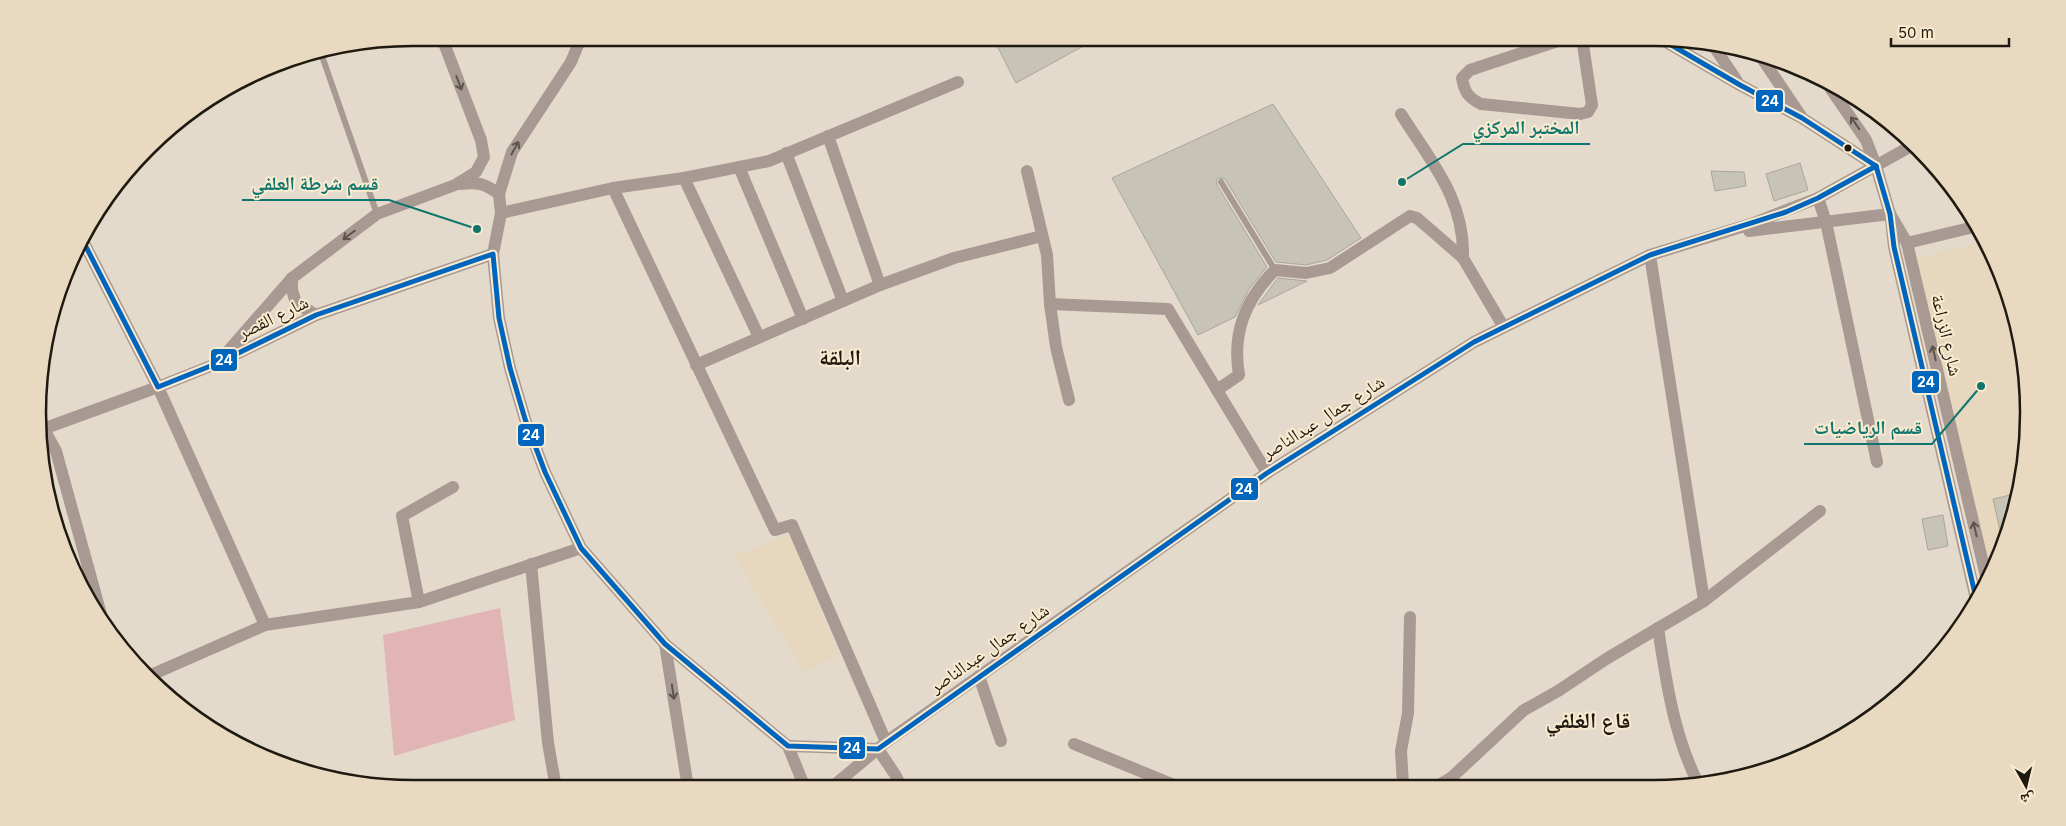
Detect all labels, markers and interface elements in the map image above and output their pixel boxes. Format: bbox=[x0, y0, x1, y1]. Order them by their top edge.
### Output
scale bar bbox=[1891, 15, 2008, 47]
text: 50 m bbox=[1898, 23, 1934, 42]
one-way arrow bbox=[455, 75, 464, 90]
line badge: 24 bbox=[1755, 89, 1784, 113]
text: 24 bbox=[1761, 92, 1779, 109]
callout: المختبر المركزي bbox=[1463, 110, 1590, 144]
text: المختبر المركزي bbox=[1472, 116, 1580, 143]
one-way arrow bbox=[1850, 116, 1860, 130]
one-way arrow bbox=[510, 141, 520, 156]
unlabelled marker bbox=[1843, 143, 1853, 153]
callout: قسم شرطة العلفي bbox=[242, 166, 389, 200]
text: قسم شرطة العلفي bbox=[251, 172, 379, 199]
one-way arrow bbox=[343, 230, 356, 241]
street label: شارع القصر bbox=[234, 291, 312, 344]
street label: شارع الزراعة bbox=[1926, 292, 1967, 378]
district label: البلقة bbox=[819, 344, 861, 371]
one-way arrow bbox=[1929, 346, 1938, 362]
line badge: 24 bbox=[210, 348, 238, 372]
text: 24 bbox=[215, 351, 233, 368]
line badge: 24 bbox=[1911, 370, 1940, 394]
street label: شارع جمال عبدالناصر bbox=[1257, 371, 1389, 465]
text: 24 bbox=[1917, 373, 1935, 390]
callout: قسم الرياضيات bbox=[1804, 410, 1932, 444]
text: قسم الرياضيات bbox=[1814, 416, 1922, 440]
line badge: 24 bbox=[517, 423, 545, 447]
text: 24 bbox=[522, 426, 540, 443]
line badge: 24 bbox=[1230, 477, 1259, 501]
text: 24 bbox=[1235, 480, 1253, 497]
one-way arrow bbox=[1970, 521, 1979, 537]
street label: شارع جمال عبدالناصر bbox=[925, 599, 1053, 698]
one-way arrow bbox=[668, 684, 678, 700]
district label: قاع الغلفي bbox=[1546, 707, 1630, 737]
line badge: 24 bbox=[838, 736, 866, 760]
text: 24 bbox=[843, 739, 861, 756]
north arrow bbox=[2001, 761, 2051, 811]
text: ش bbox=[2019, 789, 2036, 809]

